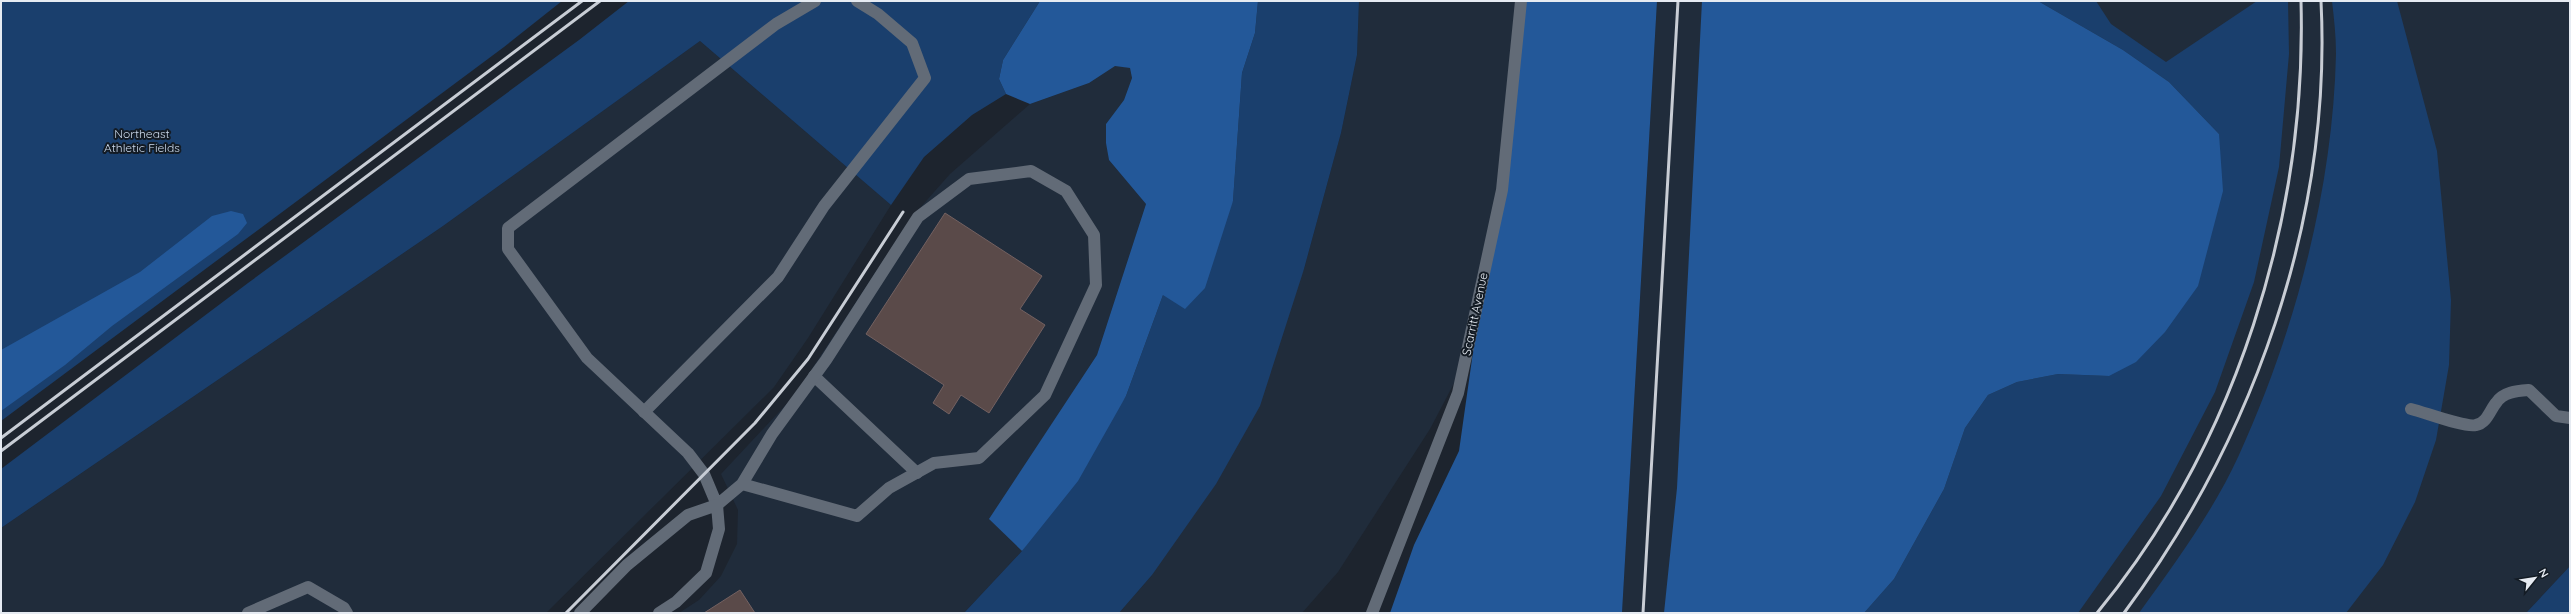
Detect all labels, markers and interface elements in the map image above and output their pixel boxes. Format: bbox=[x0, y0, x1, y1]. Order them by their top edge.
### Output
park label: Northeast Athletic Fields bbox=[104, 126, 180, 155]
street label: Scarritt Avenue bbox=[1458, 271, 1491, 357]
north arrow bbox=[2515, 558, 2555, 598]
text: N bbox=[2536, 566, 2552, 580]

